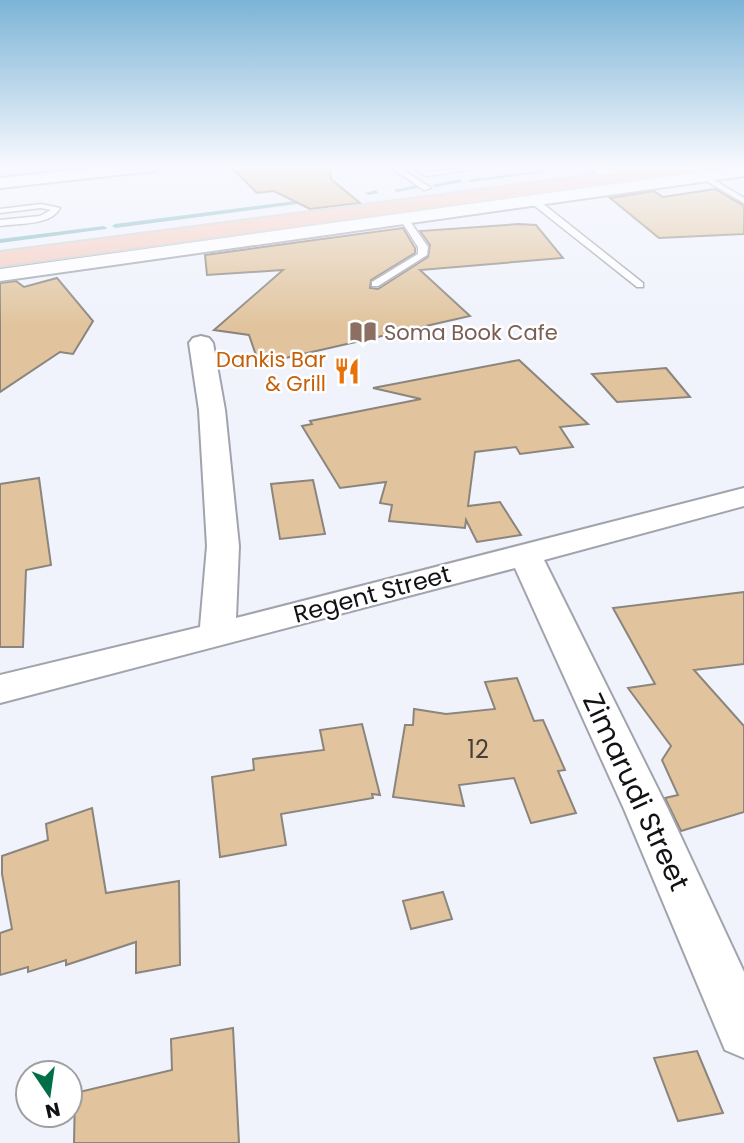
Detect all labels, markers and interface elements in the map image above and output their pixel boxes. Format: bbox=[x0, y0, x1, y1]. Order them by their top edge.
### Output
library icon: Soma Book Cafe bbox=[348, 317, 378, 347]
place label: Soma Book Cafe bbox=[384, 318, 558, 347]
place label: Dankis Bar & Grill bbox=[216, 345, 326, 398]
restaurant icon: Dankis Bar & Grill bbox=[332, 356, 362, 386]
street label: Regent Street bbox=[290, 557, 454, 631]
street label: Zimarudi Street bbox=[573, 687, 699, 897]
house number: 12 bbox=[467, 733, 489, 766]
north arrow bbox=[14, 1059, 84, 1129]
text: N bbox=[43, 1095, 63, 1125]

